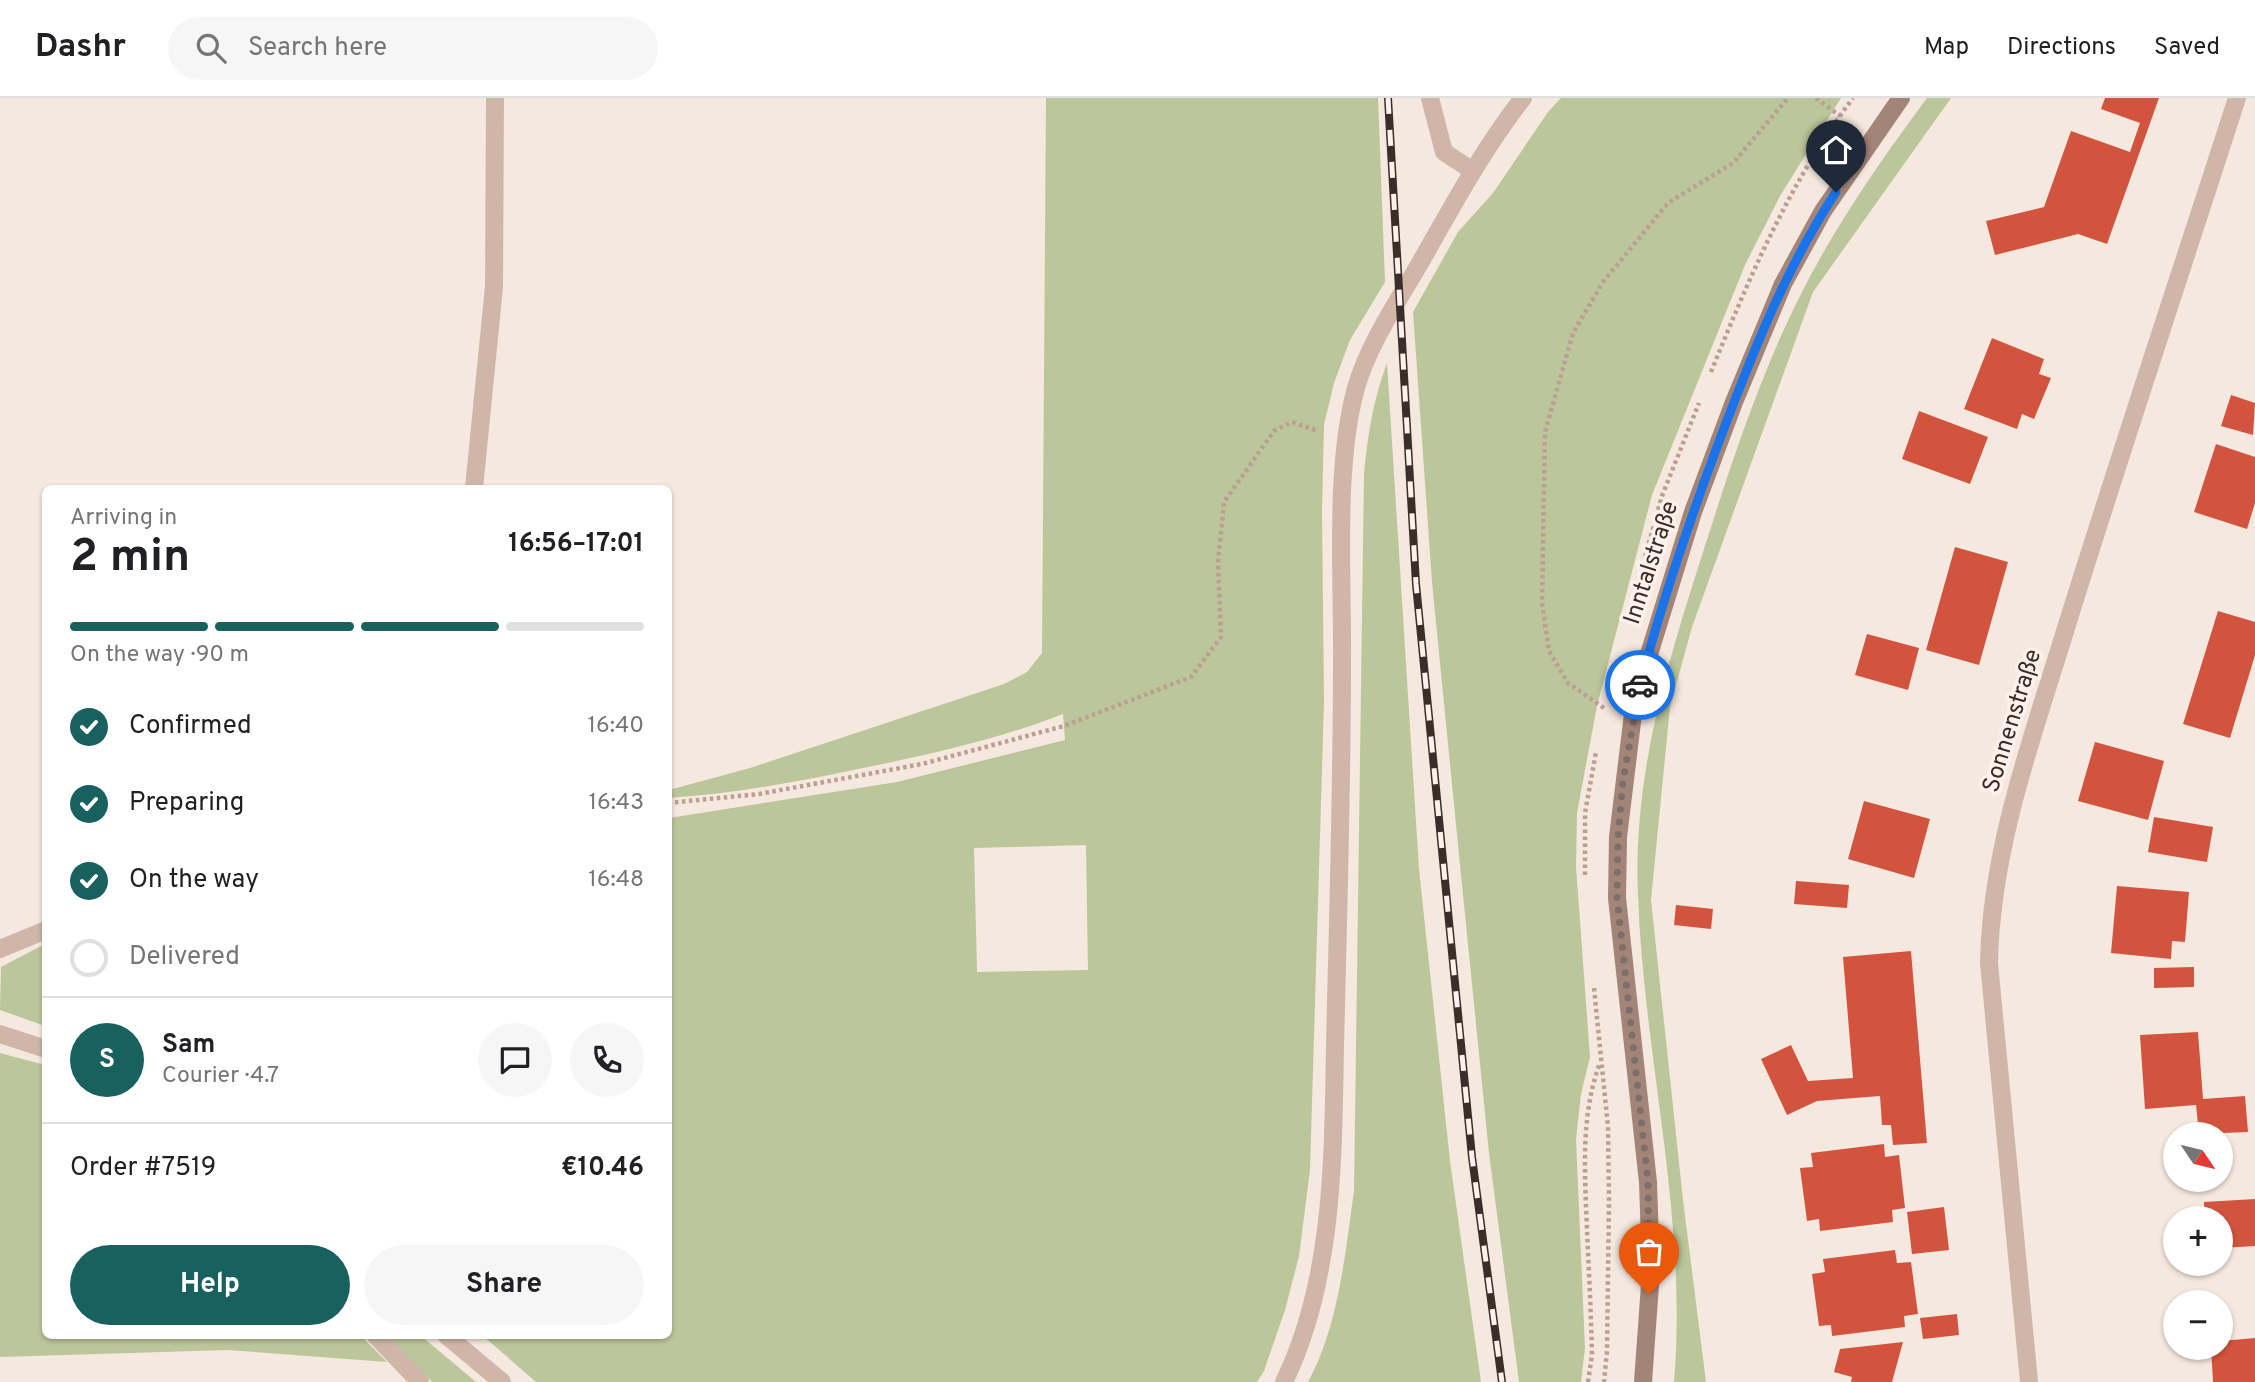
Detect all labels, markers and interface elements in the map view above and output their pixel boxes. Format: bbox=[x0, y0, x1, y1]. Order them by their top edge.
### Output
search box bbox=[168, 17, 658, 80]
text: Dashr bbox=[35, 27, 126, 69]
icon: search bbox=[192, 29, 230, 67]
text: Search here bbox=[248, 32, 387, 65]
text: Map bbox=[1924, 33, 1969, 63]
text: Directions bbox=[2007, 33, 2116, 63]
text: Saved bbox=[2154, 33, 2220, 63]
pin bbox=[1806, 120, 1866, 192]
icon: home bbox=[1817, 131, 1855, 169]
street label: Inntalstraße bbox=[1618, 497, 1686, 629]
text: Arriving in bbox=[70, 504, 177, 533]
text: 16:56–17:01 bbox=[508, 528, 644, 561]
text: 2 min bbox=[70, 529, 190, 588]
text: On the way · 90 m bbox=[70, 641, 249, 670]
street label: Sonnenstraße bbox=[1977, 646, 2049, 796]
courier bbox=[1605, 650, 1675, 720]
icon: car bbox=[1621, 666, 1659, 704]
icon: check bbox=[70, 708, 108, 746]
text: Confirmed bbox=[129, 710, 252, 743]
text: 16:40 bbox=[587, 712, 644, 741]
icon: check bbox=[70, 785, 108, 823]
text: Preparing bbox=[129, 787, 244, 820]
text: 16:43 bbox=[588, 789, 644, 818]
icon: check bbox=[70, 862, 108, 900]
text: On the way bbox=[129, 864, 259, 897]
text: 16:48 bbox=[588, 866, 644, 895]
text: Delivered bbox=[129, 941, 240, 974]
button: chat bbox=[478, 1023, 552, 1097]
button: phone bbox=[570, 1023, 644, 1097]
text: Sam bbox=[162, 1029, 215, 1062]
text: S bbox=[99, 1044, 115, 1077]
text: Courier · 4.7 bbox=[162, 1062, 279, 1091]
north arrow bbox=[2163, 1122, 2233, 1192]
map controls bbox=[2163, 1122, 2233, 1360]
text: Order #7519 bbox=[70, 1152, 216, 1185]
text: €10.46 bbox=[561, 1152, 644, 1185]
button: + bbox=[2163, 1206, 2233, 1276]
pin bbox=[1619, 1222, 1679, 1294]
icon: bag bbox=[1630, 1233, 1668, 1271]
button: Help bbox=[70, 1245, 350, 1325]
button: Share bbox=[364, 1245, 644, 1325]
button: − bbox=[2163, 1290, 2233, 1360]

